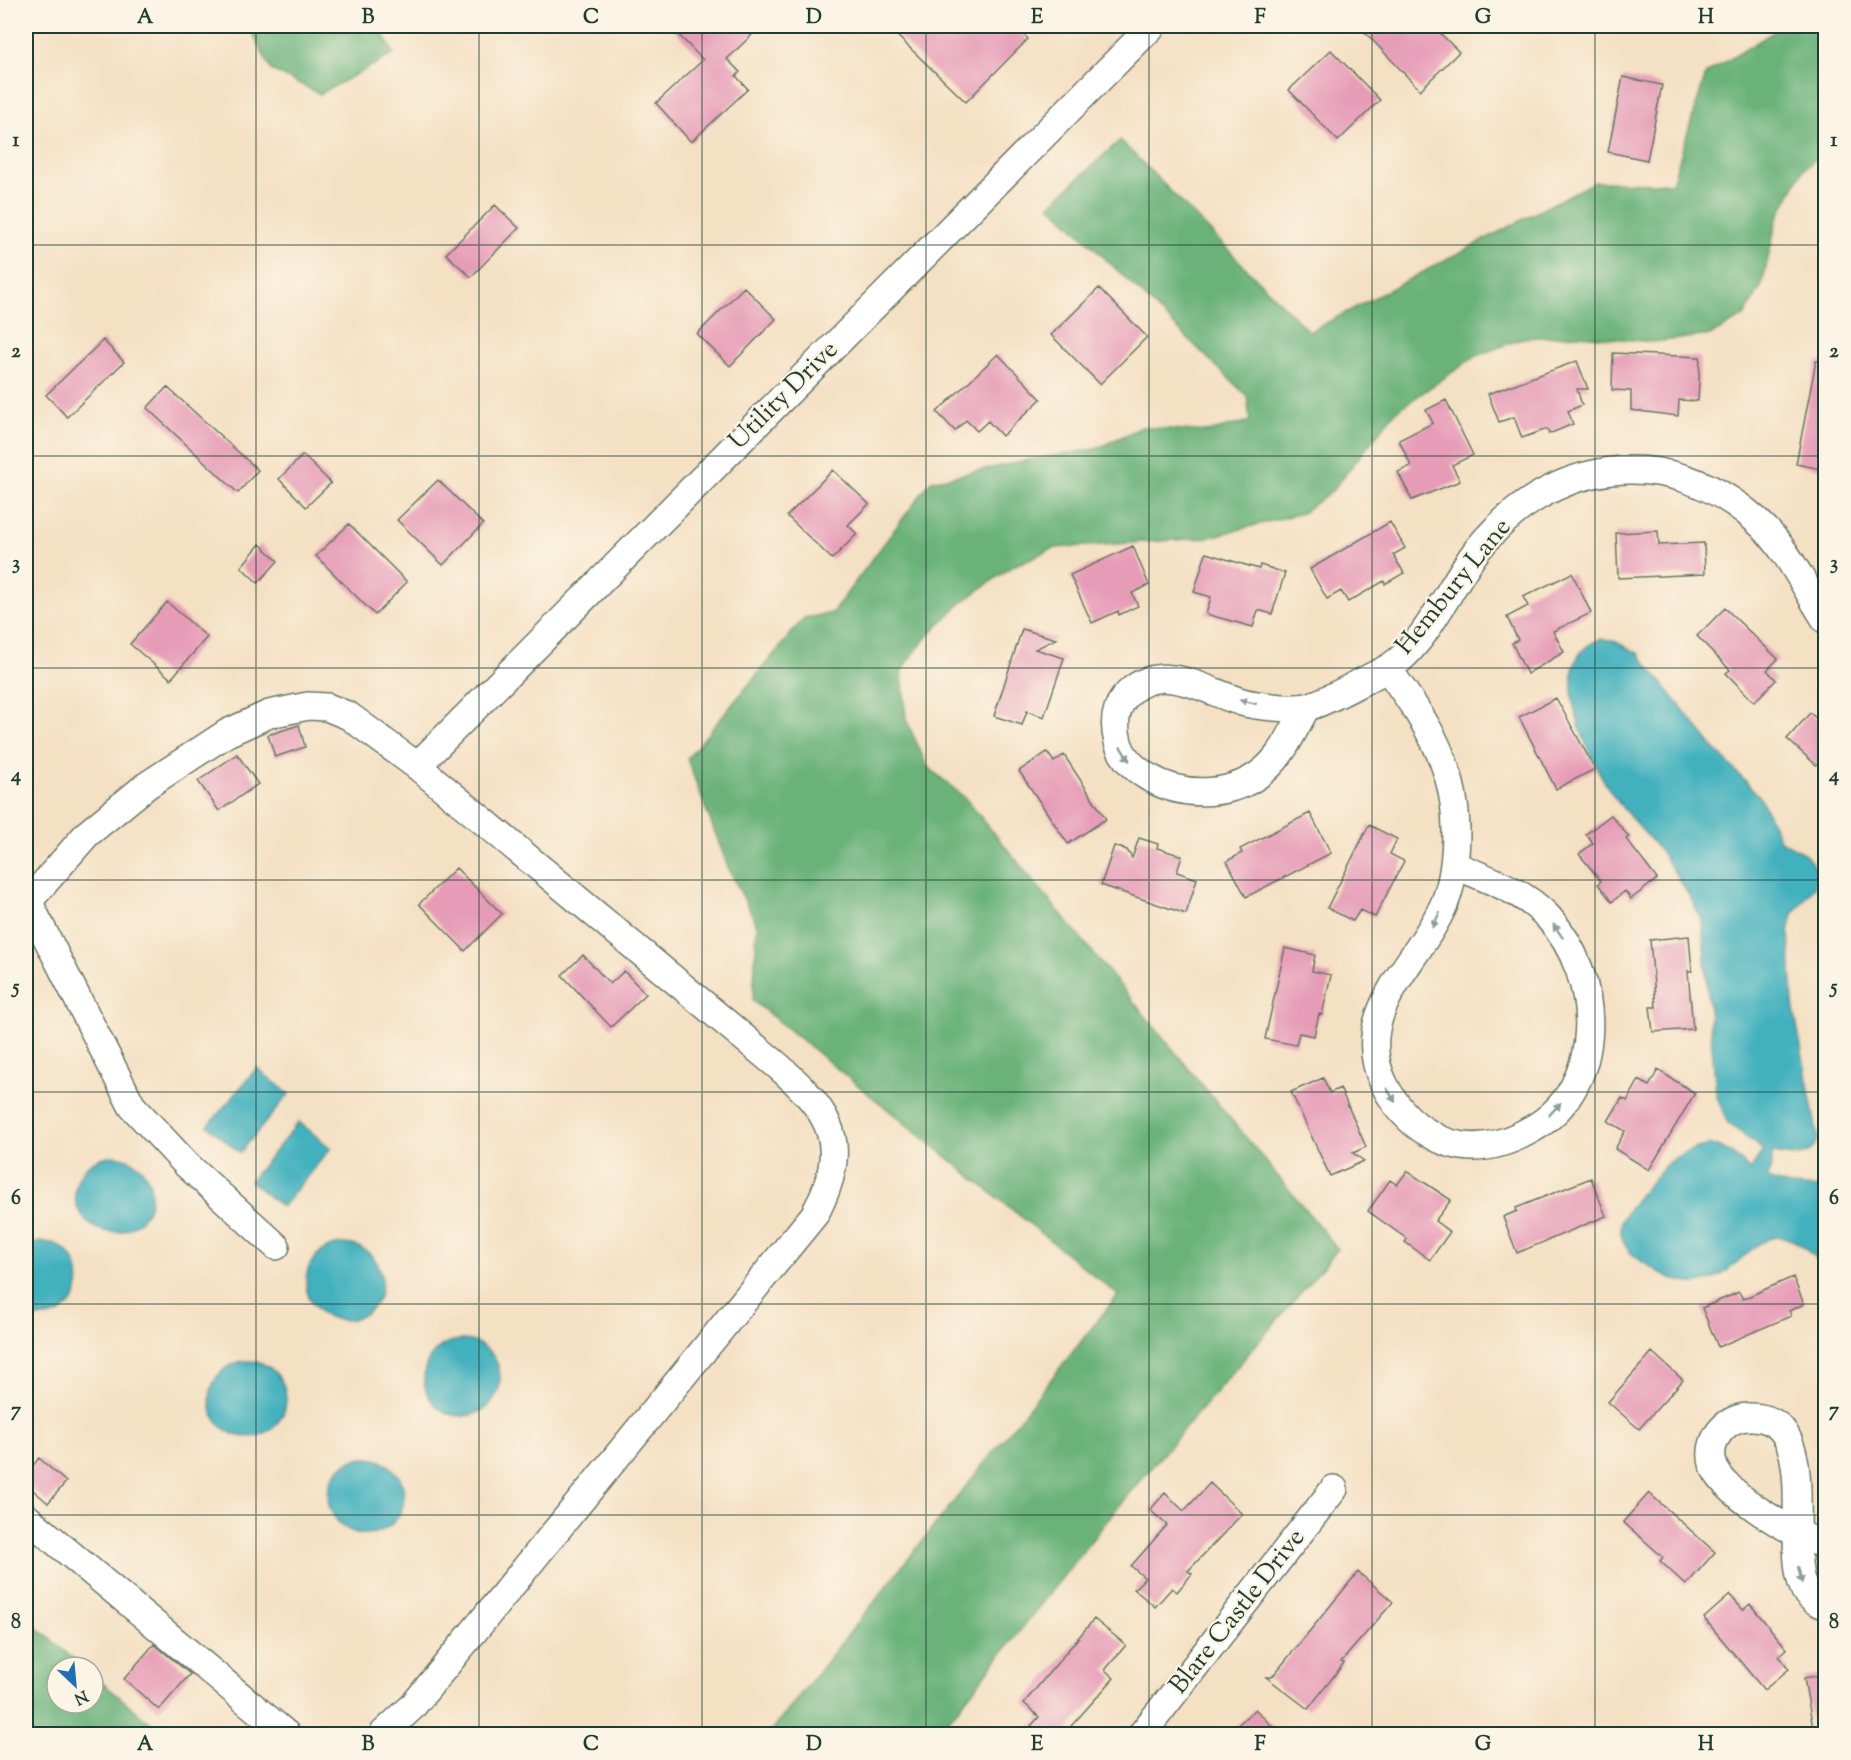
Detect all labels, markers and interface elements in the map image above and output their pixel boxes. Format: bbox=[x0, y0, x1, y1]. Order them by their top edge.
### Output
text: A bbox=[137, 4, 154, 33]
text: B bbox=[362, 4, 375, 33]
text: C bbox=[583, 4, 599, 33]
text: D bbox=[806, 4, 822, 33]
text: E bbox=[1031, 4, 1044, 33]
text: F bbox=[1254, 4, 1266, 33]
text: G bbox=[1475, 4, 1492, 33]
text: H bbox=[1698, 4, 1714, 33]
text: 1 bbox=[13, 127, 20, 156]
text: 1 bbox=[1831, 127, 1838, 156]
street label: Utility Drive bbox=[721, 333, 847, 459]
text: 2 bbox=[11, 338, 21, 367]
text: 2 bbox=[1829, 338, 1839, 367]
street label: Hembury Lane bbox=[1387, 511, 1521, 663]
text: 3 bbox=[12, 550, 20, 579]
text: 3 bbox=[1830, 550, 1838, 579]
one-way arrow bbox=[1238, 697, 1257, 706]
one-way arrow bbox=[1119, 746, 1130, 763]
text: 4 bbox=[10, 762, 21, 791]
text: 4 bbox=[1828, 762, 1839, 791]
one-way arrow bbox=[1431, 911, 1441, 929]
one-way arrow bbox=[1552, 923, 1564, 939]
text: 5 bbox=[11, 974, 20, 1003]
text: 5 bbox=[1829, 974, 1838, 1003]
one-way arrow bbox=[1385, 1087, 1396, 1103]
one-way arrow bbox=[1547, 1103, 1561, 1117]
text: 6 bbox=[11, 1185, 21, 1214]
text: 6 bbox=[1829, 1185, 1839, 1214]
text: 7 bbox=[11, 1397, 22, 1426]
text: 7 bbox=[1829, 1397, 1840, 1426]
street label: Blare Castle Drive bbox=[1161, 1521, 1315, 1703]
one-way arrow bbox=[1796, 1566, 1806, 1585]
text: 8 bbox=[11, 1609, 21, 1638]
text: 8 bbox=[1829, 1609, 1839, 1638]
north arrow bbox=[45, 1655, 105, 1715]
text: N bbox=[69, 1683, 91, 1709]
text: A bbox=[137, 1731, 154, 1760]
text: B bbox=[362, 1731, 375, 1760]
text: C bbox=[583, 1731, 599, 1760]
text: D bbox=[806, 1731, 822, 1760]
text: E bbox=[1031, 1731, 1044, 1760]
text: F bbox=[1254, 1731, 1266, 1760]
text: G bbox=[1475, 1731, 1492, 1760]
text: H bbox=[1698, 1731, 1714, 1760]

